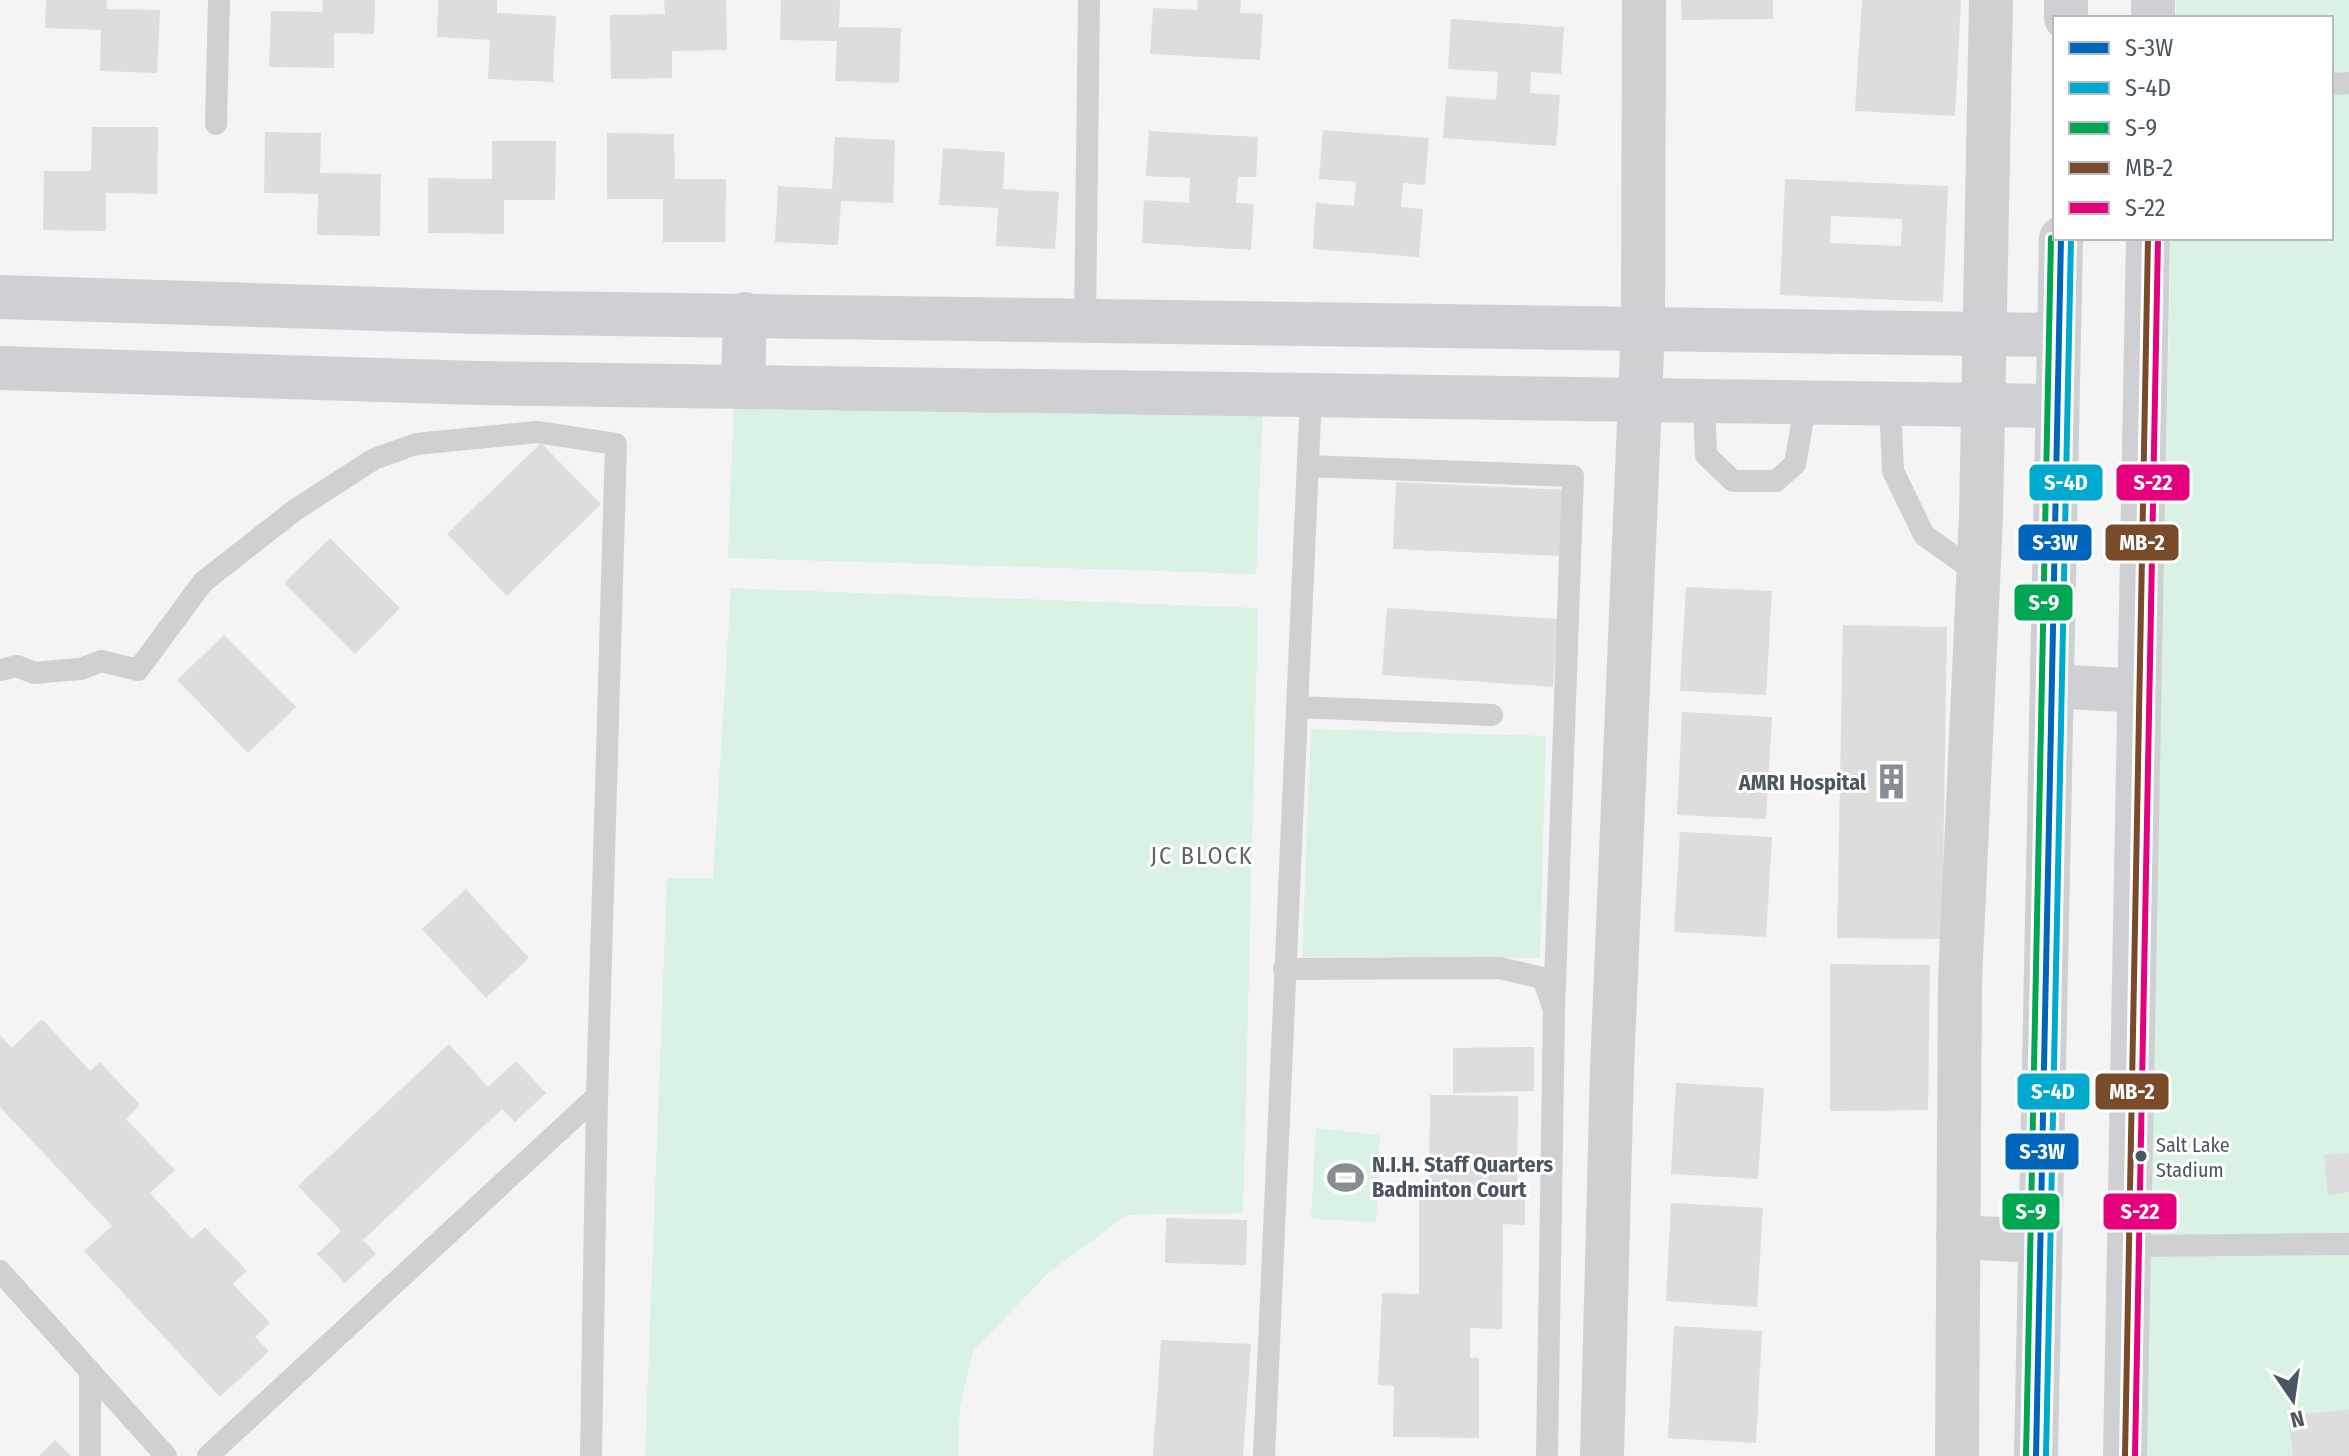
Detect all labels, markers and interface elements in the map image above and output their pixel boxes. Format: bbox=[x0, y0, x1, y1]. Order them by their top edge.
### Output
legend bbox=[2053, 16, 2333, 240]
text: S-3W bbox=[2125, 34, 2173, 62]
text: S-4D bbox=[2125, 74, 2171, 102]
text: S-9 bbox=[2125, 114, 2157, 142]
text: MB-2 bbox=[2125, 154, 2173, 182]
text: S-22 bbox=[2125, 194, 2165, 222]
line badge: S-4D bbox=[2028, 463, 2104, 502]
line badge: S-22 bbox=[2115, 463, 2191, 502]
text: S-4D bbox=[2044, 469, 2088, 496]
text: S-22 bbox=[2134, 469, 2172, 496]
line badge: S-3W bbox=[2017, 523, 2093, 562]
line badge: MB-2 bbox=[2104, 523, 2180, 562]
text: S-3W bbox=[2032, 529, 2078, 556]
text: MB-2 bbox=[2119, 529, 2165, 556]
line badge: S-9 bbox=[2013, 583, 2074, 622]
text: S-9 bbox=[2029, 589, 2059, 616]
building icon: AMRI Hospital bbox=[1873, 763, 1911, 801]
place label: AMRI Hospital bbox=[1738, 769, 1867, 796]
district label: JC BLOCK bbox=[1150, 842, 1254, 870]
line badge: S-4D bbox=[2016, 1072, 2091, 1111]
line badge: MB-2 bbox=[2094, 1072, 2170, 1111]
text: S-4D bbox=[2031, 1078, 2075, 1105]
text: MB-2 bbox=[2109, 1078, 2155, 1105]
line badge: S-3W bbox=[2004, 1132, 2080, 1171]
place label: Salt Lake Stadium bbox=[2156, 1133, 2230, 1182]
text: S-3W bbox=[2019, 1138, 2065, 1165]
marker: Salt Lake Stadium bbox=[2133, 1148, 2149, 1164]
place label: N.I.H. Staff Quarters Badminton Court bbox=[1372, 1151, 1554, 1203]
sports icon: N.I.H. Staff Quarters Badminton Court bbox=[1327, 1158, 1365, 1196]
line badge: S-9 bbox=[2001, 1192, 2061, 1231]
line badge: S-22 bbox=[2102, 1192, 2178, 1231]
text: S-9 bbox=[2016, 1198, 2046, 1225]
text: S-22 bbox=[2121, 1198, 2159, 1225]
north arrow bbox=[2253, 1360, 2333, 1440]
text: N bbox=[2288, 1404, 2307, 1434]

